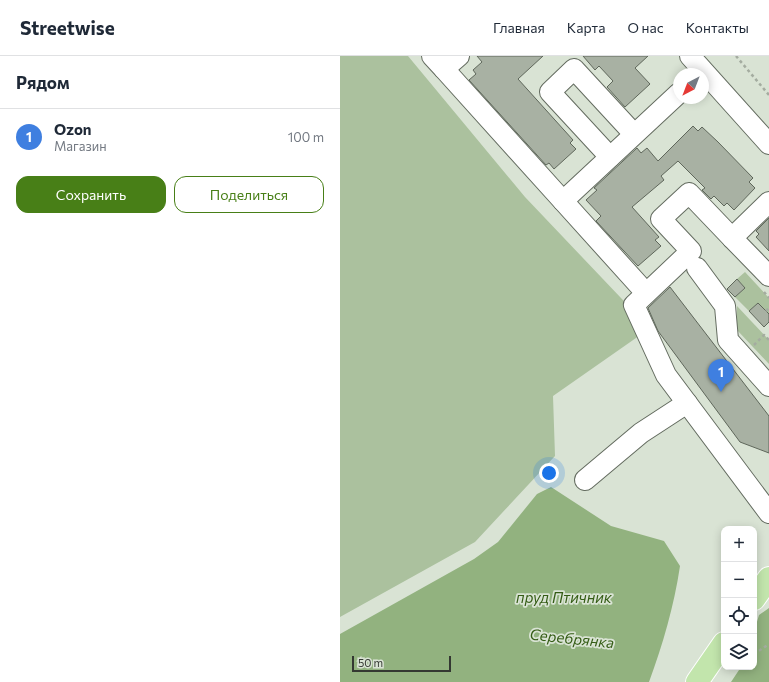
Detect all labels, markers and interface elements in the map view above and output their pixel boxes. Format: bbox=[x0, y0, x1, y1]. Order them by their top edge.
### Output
text: Streetwise bbox=[20, 16, 115, 39]
text: Главная bbox=[493, 19, 545, 36]
text: Карта bbox=[567, 19, 605, 36]
text: О нас bbox=[627, 19, 664, 36]
text: Контакты bbox=[686, 19, 749, 36]
north arrow bbox=[673, 68, 709, 104]
text: Рядом bbox=[16, 72, 70, 93]
text: Ozon bbox=[54, 120, 92, 138]
text: 1 bbox=[26, 129, 32, 145]
text: 100 m bbox=[288, 129, 324, 145]
text: Магазин bbox=[54, 138, 107, 154]
button: Сохранить bbox=[16, 176, 166, 213]
button: Поделиться bbox=[174, 176, 324, 213]
pin: 1 bbox=[708, 359, 734, 392]
your location bbox=[539, 463, 559, 483]
map controls bbox=[721, 526, 757, 670]
button: + bbox=[721, 526, 757, 562]
button: − bbox=[721, 562, 757, 598]
water label: пруд Птичник bbox=[516, 588, 613, 606]
button: locate bbox=[721, 598, 757, 634]
water label: Серебрянка bbox=[529, 625, 615, 651]
button: layers bbox=[721, 634, 757, 670]
scale bar bbox=[352, 654, 451, 673]
text: 50 m bbox=[358, 656, 383, 669]

